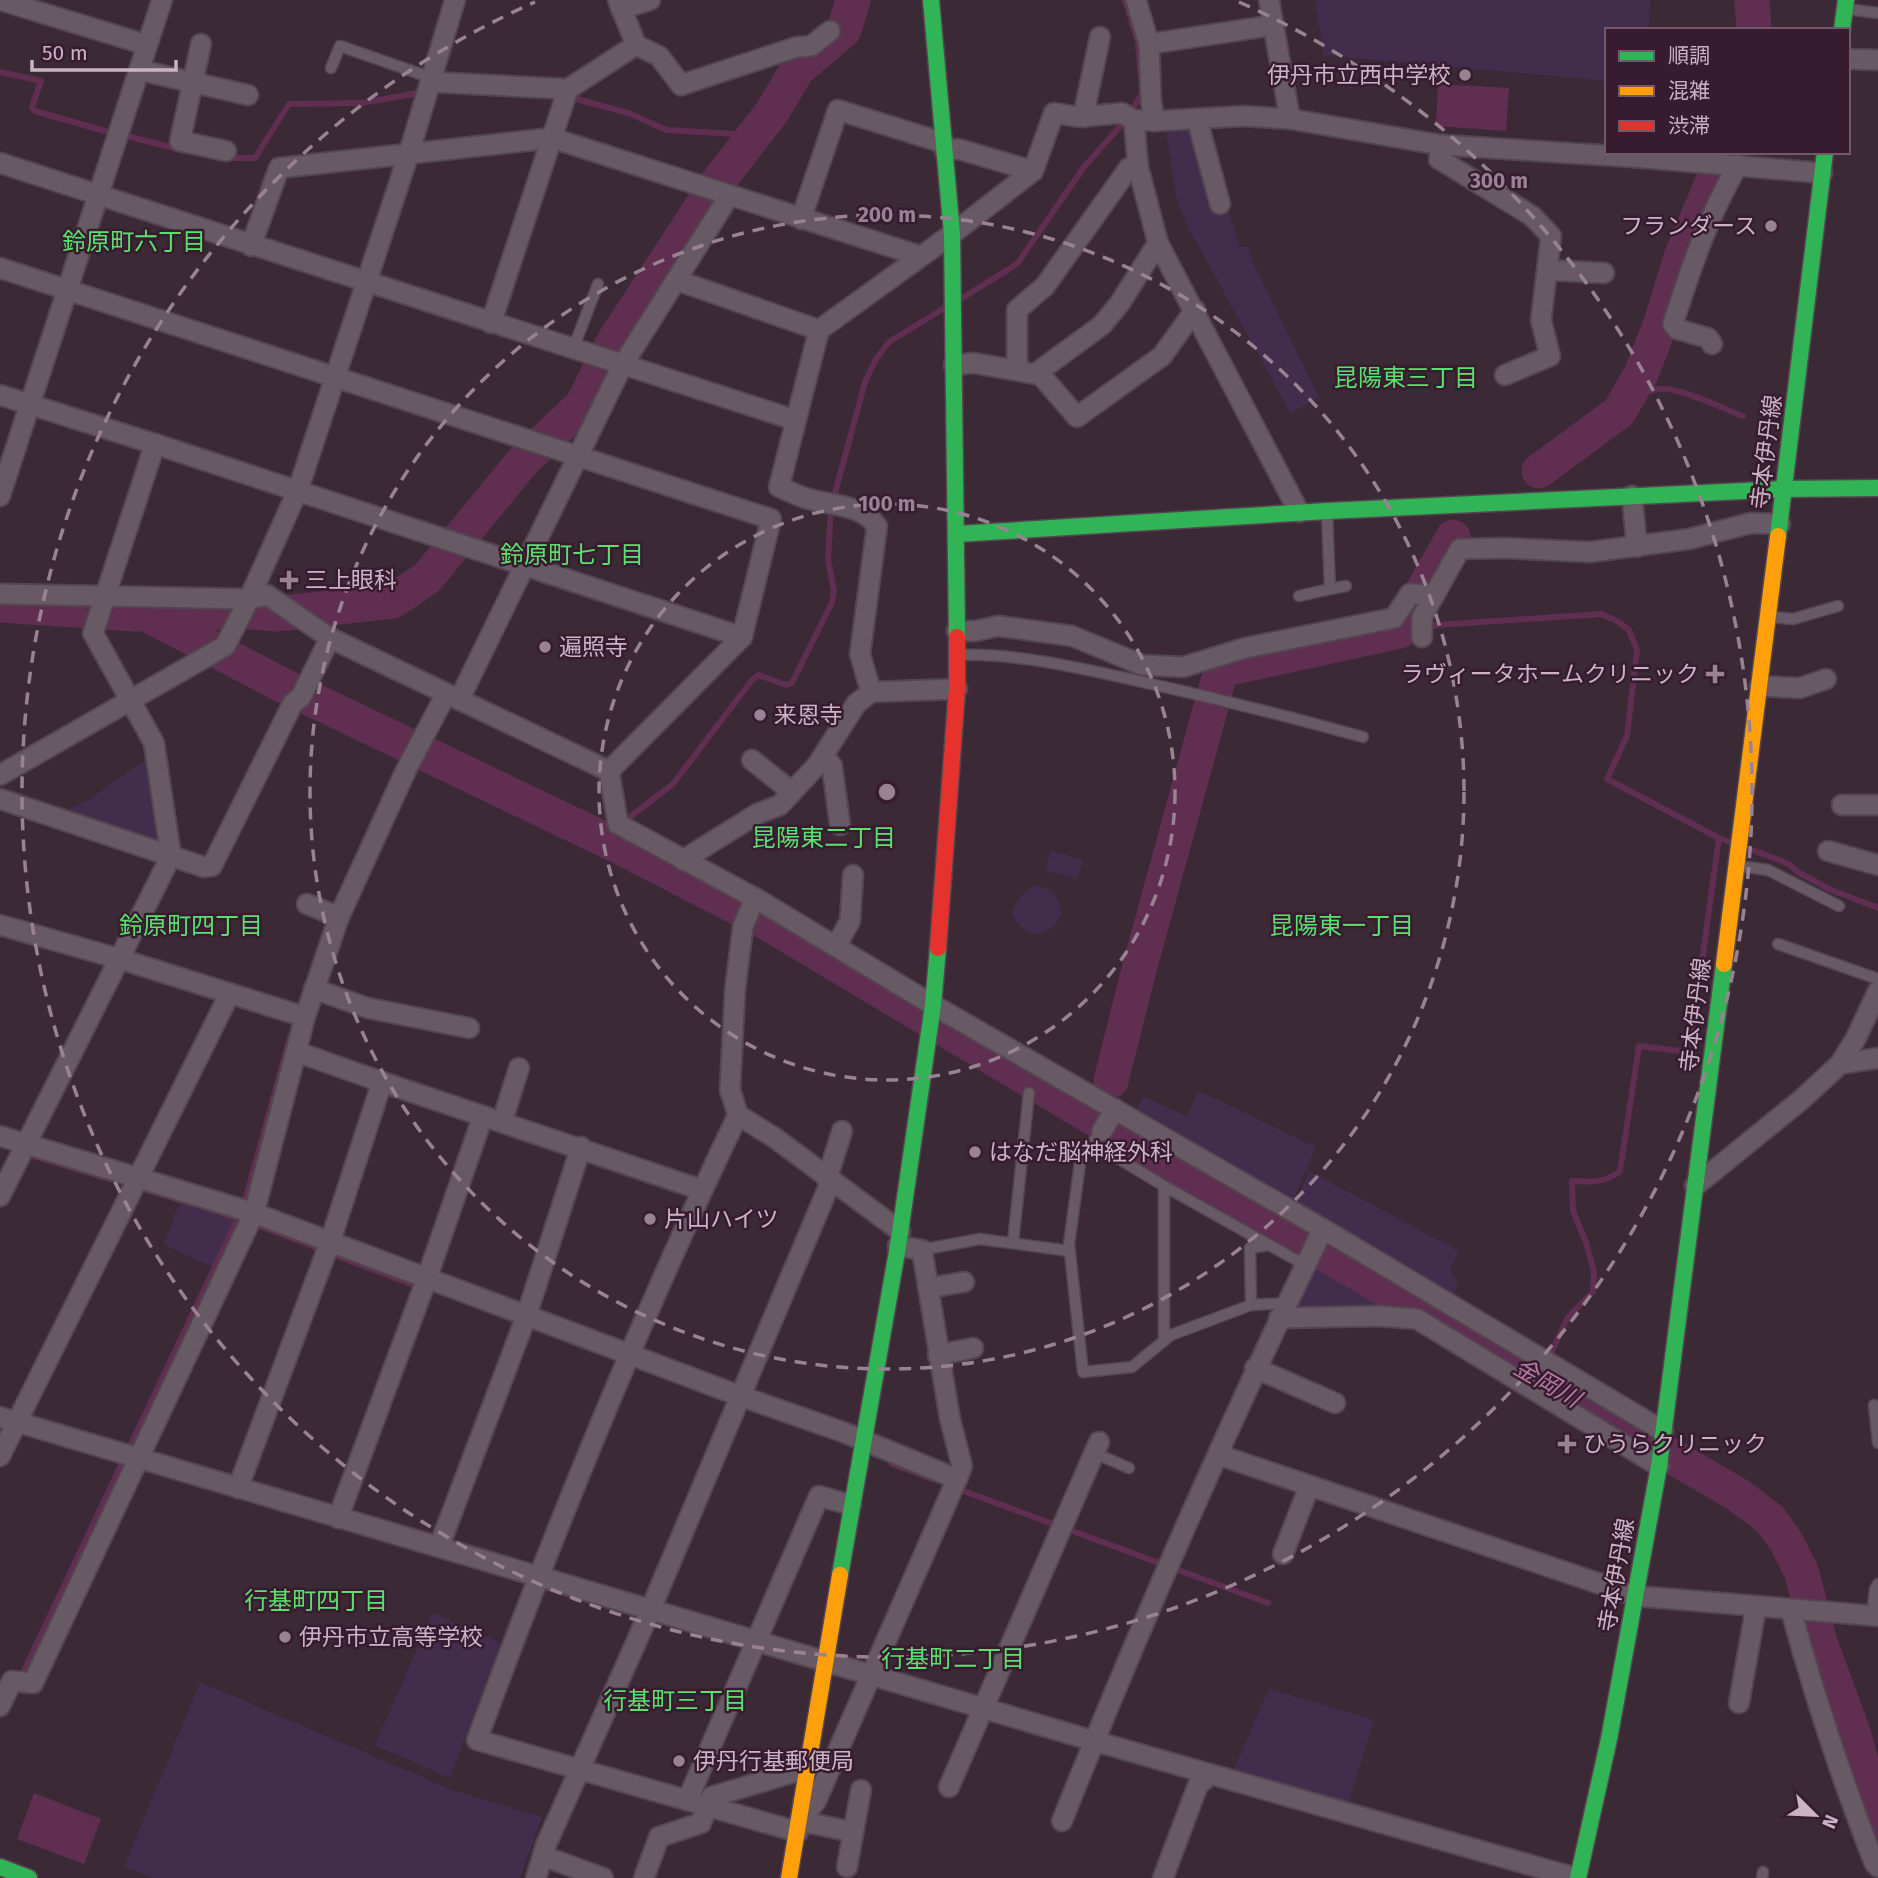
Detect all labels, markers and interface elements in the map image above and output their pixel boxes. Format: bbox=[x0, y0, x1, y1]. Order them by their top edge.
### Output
scale bar bbox=[32, 28, 175, 72]
legend bbox=[1605, 28, 1850, 154]
text: 50 m bbox=[42, 40, 88, 66]
text: 順調 bbox=[1668, 43, 1710, 69]
place label: 伊丹市立西中学校 bbox=[1267, 61, 1451, 89]
marker: 伊丹市立西中学校 bbox=[1457, 67, 1473, 83]
text: 混雑 bbox=[1668, 78, 1710, 104]
text: 渋滞 bbox=[1668, 113, 1710, 139]
text: 300 m bbox=[1469, 168, 1528, 194]
text: 200 m bbox=[858, 202, 916, 228]
place label: フランダース bbox=[1620, 212, 1757, 240]
marker: フランダース bbox=[1763, 218, 1779, 234]
district label: 鈴原町六丁目 bbox=[62, 228, 206, 256]
district label: 昆陽東三丁目 bbox=[1334, 364, 1478, 392]
street label: 寺本伊丹線 bbox=[1745, 393, 1787, 511]
text: 100 m bbox=[858, 491, 916, 517]
district label: 鈴原町七丁目 bbox=[500, 541, 644, 569]
place label: 三上眼科 bbox=[305, 566, 397, 594]
marker: 三上眼科 bbox=[279, 570, 299, 590]
place label: 遍照寺 bbox=[559, 633, 628, 661]
marker: 遍照寺 bbox=[537, 639, 553, 655]
place label: ラヴィータホームクリニック bbox=[1401, 660, 1699, 688]
marker: ラヴィータホームクリニック bbox=[1705, 664, 1725, 684]
place label: 来恩寺 bbox=[774, 701, 843, 729]
marker: 来恩寺 bbox=[752, 707, 768, 723]
centre of rings bbox=[875, 780, 899, 804]
district label: 昆陽東二丁目 bbox=[752, 824, 896, 852]
district label: 鈴原町四丁目 bbox=[119, 912, 263, 940]
district label: 昆陽東一丁目 bbox=[1270, 912, 1414, 940]
street label: 寺本伊丹線 bbox=[1674, 956, 1716, 1074]
place label: はなだ脳神経外科 bbox=[989, 1138, 1173, 1166]
marker: はなだ脳神経外科 bbox=[967, 1144, 983, 1160]
place label: 片山ハイツ bbox=[664, 1205, 779, 1233]
marker: 片山ハイツ bbox=[642, 1211, 658, 1227]
water label: 金岡川 bbox=[1509, 1353, 1588, 1415]
place label: ひうらクリニック bbox=[1583, 1430, 1767, 1458]
marker: ひうらクリニック bbox=[1557, 1434, 1577, 1454]
street label: 寺本伊丹線 bbox=[1592, 1516, 1640, 1634]
district label: 行基町四丁目 bbox=[244, 1587, 388, 1615]
place label: 伊丹市立高等学校 bbox=[299, 1623, 483, 1651]
marker: 伊丹市立高等学校 bbox=[277, 1629, 293, 1645]
district label: 行基町二丁目 bbox=[881, 1645, 1025, 1673]
district label: 行基町三丁目 bbox=[603, 1687, 747, 1715]
place label: 伊丹行基郵便局 bbox=[693, 1747, 854, 1775]
marker: 伊丹行基郵便局 bbox=[671, 1753, 687, 1769]
north arrow bbox=[1780, 1780, 1850, 1850]
text: N bbox=[1817, 1811, 1843, 1832]

